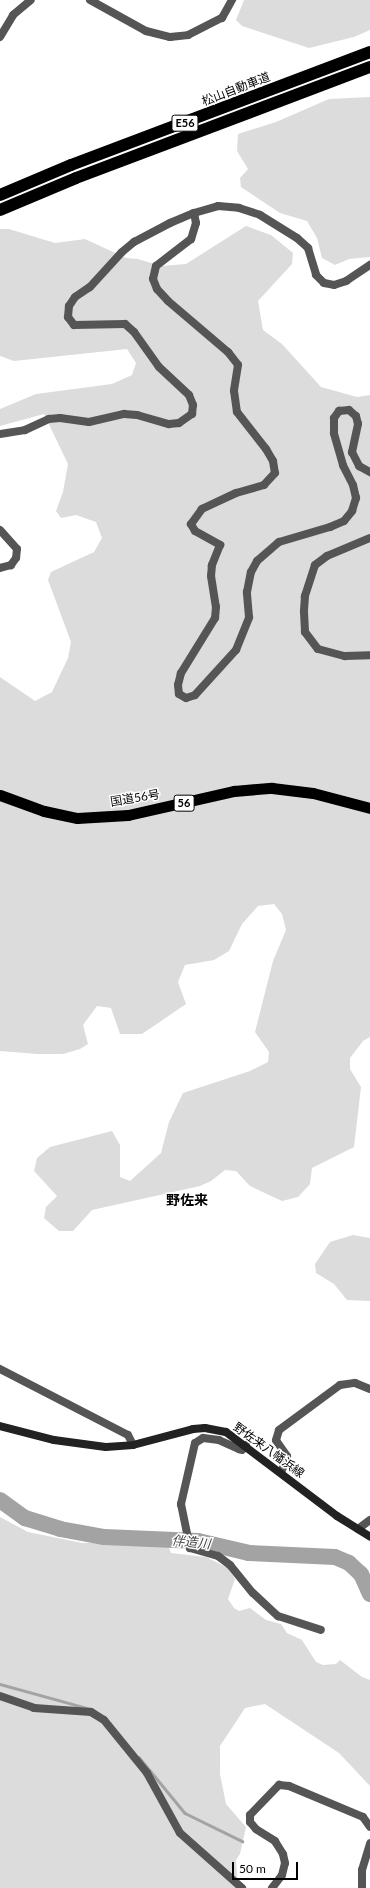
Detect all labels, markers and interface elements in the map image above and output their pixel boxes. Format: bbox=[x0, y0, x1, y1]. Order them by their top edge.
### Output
street label: 松山自動車道 bbox=[200, 69, 272, 109]
road number: E56 bbox=[171, 114, 199, 132]
street label: 国道56号 bbox=[109, 787, 161, 809]
road number: 56 bbox=[173, 794, 195, 812]
district label: 野佐来 bbox=[166, 1192, 208, 1208]
street label: 野佐来八幡浜線 bbox=[231, 1419, 307, 1481]
water label: 伴造川 bbox=[171, 1532, 211, 1552]
scale bar bbox=[234, 1854, 300, 1880]
text: 50 m bbox=[239, 1861, 266, 1876]

